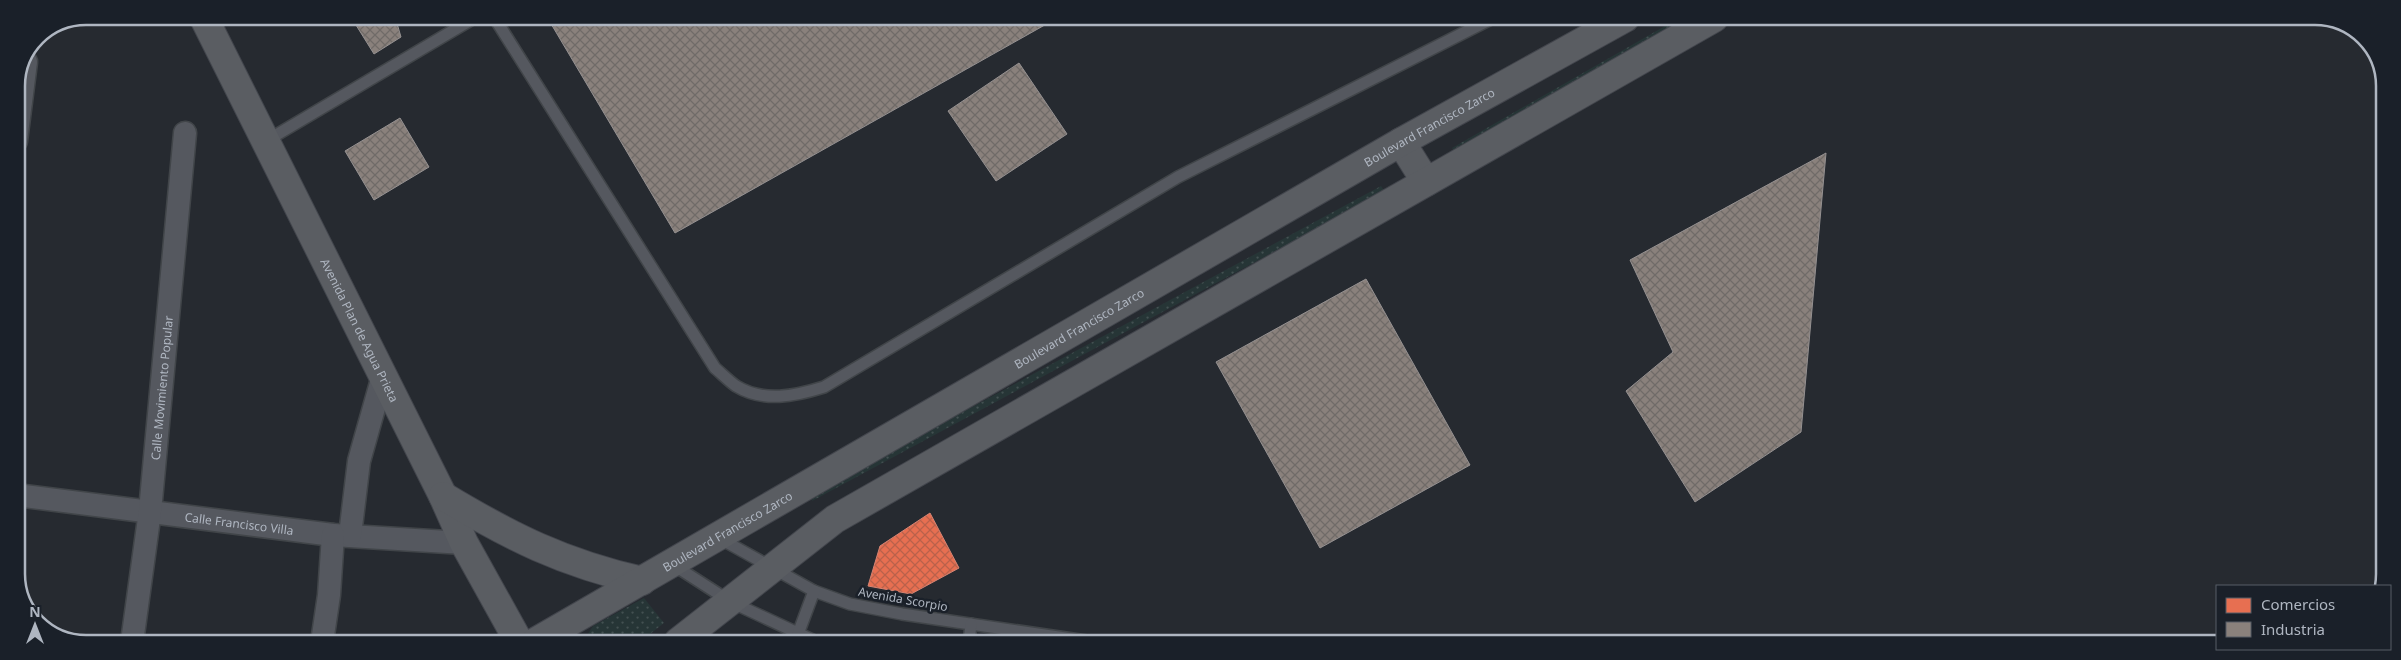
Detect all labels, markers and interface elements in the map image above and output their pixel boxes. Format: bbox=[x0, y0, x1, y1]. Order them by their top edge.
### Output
street label: Boulevard Francisco Zarco bbox=[1361, 83, 1498, 170]
street label: Avenida Plan de Agua Prieta bbox=[317, 255, 403, 405]
street label: Boulevard Francisco Zarco bbox=[1011, 284, 1147, 372]
street label: Calle Movimiento Popular bbox=[146, 315, 177, 461]
street label: Boulevard Francisco Zarco bbox=[659, 487, 795, 575]
street label: Calle Francisco Villa bbox=[184, 508, 295, 538]
street label: Avenida Scorpio bbox=[857, 583, 949, 615]
legend bbox=[2216, 585, 2391, 650]
text: Comercios bbox=[2261, 594, 2335, 614]
north arrow bbox=[10, 600, 60, 650]
text: N bbox=[29, 602, 41, 621]
text: Industria bbox=[2261, 619, 2325, 639]

